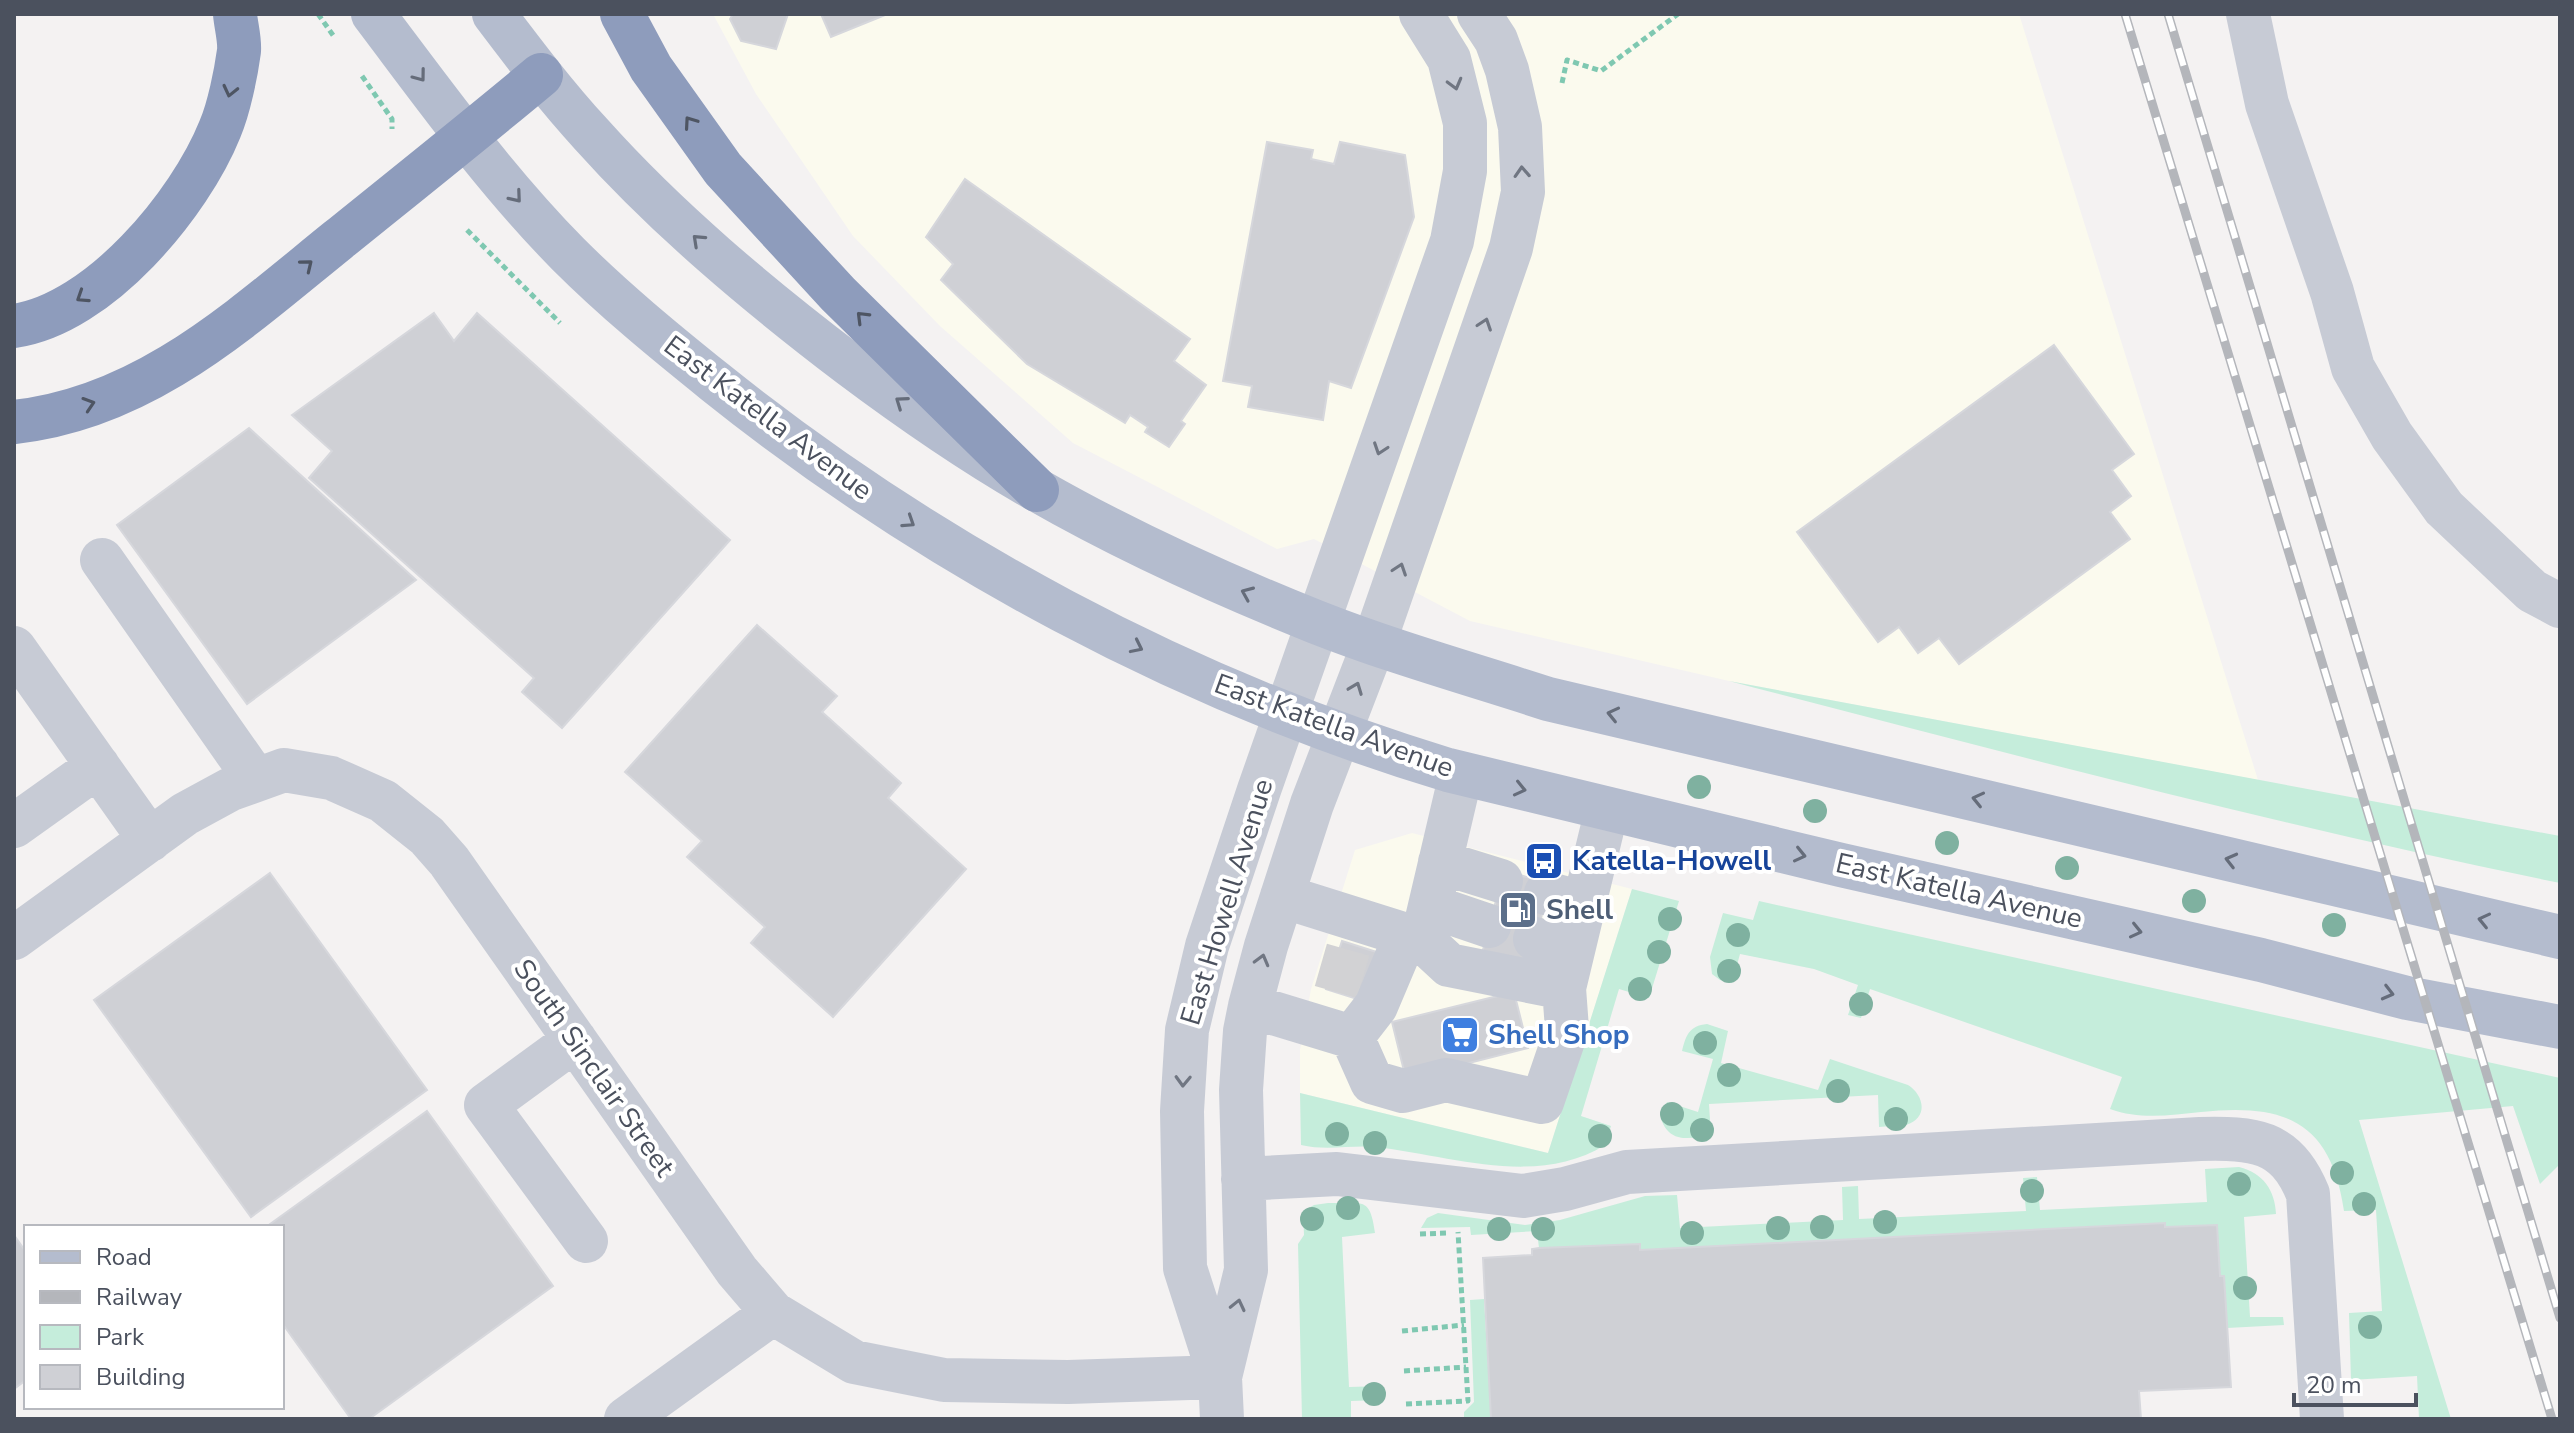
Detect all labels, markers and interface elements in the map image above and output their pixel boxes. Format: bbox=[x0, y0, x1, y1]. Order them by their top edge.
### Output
one-way arrow bbox=[410, 67, 424, 82]
one-way arrow bbox=[1445, 76, 1462, 90]
one-way arrow bbox=[222, 83, 239, 97]
one-way arrow bbox=[686, 117, 700, 131]
one-way arrow bbox=[1514, 165, 1531, 178]
one-way arrow bbox=[506, 188, 521, 203]
one-way arrow bbox=[693, 234, 707, 249]
one-way arrow bbox=[298, 260, 312, 275]
one-way arrow bbox=[76, 287, 91, 302]
one-way arrow bbox=[857, 312, 871, 326]
one-way arrow bbox=[1476, 318, 1492, 332]
street label: East Katella Avenue bbox=[656, 327, 880, 509]
one-way arrow bbox=[82, 397, 96, 413]
one-way arrow bbox=[895, 398, 909, 412]
one-way arrow bbox=[1373, 441, 1390, 455]
one-way arrow bbox=[901, 512, 915, 527]
one-way arrow bbox=[1390, 563, 1406, 577]
one-way arrow bbox=[1240, 586, 1255, 602]
one-way arrow bbox=[1128, 637, 1143, 653]
street label: East Katella Avenue bbox=[1209, 665, 1459, 787]
one-way arrow bbox=[1346, 682, 1363, 696]
one-way arrow bbox=[1607, 706, 1621, 723]
street label: East Howell Avenue bbox=[1172, 774, 1282, 1030]
one-way arrow bbox=[1513, 779, 1526, 796]
one-way arrow bbox=[1972, 791, 1986, 808]
bus stop icon: Katella-Howell bbox=[1523, 840, 1565, 882]
place label: Katella-Howell bbox=[1572, 842, 1771, 880]
street label: East Katella Avenue bbox=[1832, 844, 2086, 938]
one-way arrow bbox=[1793, 846, 1807, 863]
one-way arrow bbox=[2225, 852, 2238, 869]
fuel station icon: Shell bbox=[1497, 889, 1539, 931]
place label: Shell bbox=[1546, 891, 1613, 929]
one-way arrow bbox=[2478, 912, 2491, 929]
one-way arrow bbox=[2128, 922, 2142, 939]
street label: South Sinclair Street bbox=[505, 952, 683, 1184]
one-way arrow bbox=[1253, 953, 1270, 967]
one-way arrow bbox=[2381, 983, 2395, 1000]
supermarket icon: Shell Shop bbox=[1439, 1014, 1481, 1056]
place label: Shell Shop bbox=[1488, 1016, 1630, 1054]
one-way arrow bbox=[1174, 1075, 1191, 1088]
legend bbox=[24, 1225, 284, 1409]
text: Road bbox=[96, 1241, 152, 1273]
text: Railway bbox=[96, 1281, 183, 1313]
one-way arrow bbox=[1228, 1298, 1245, 1312]
text: Park bbox=[96, 1321, 145, 1353]
scale bar bbox=[2294, 1357, 2416, 1407]
text: Building bbox=[96, 1361, 186, 1393]
text: 20 m bbox=[2306, 1369, 2362, 1401]

